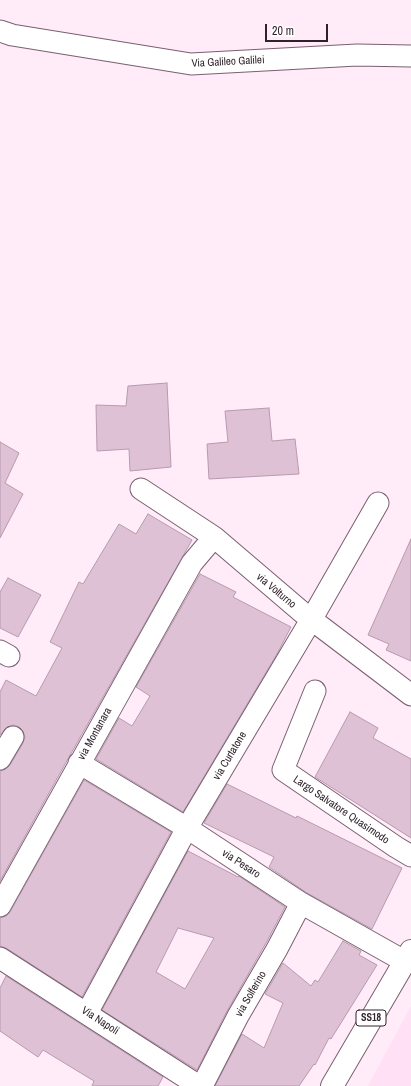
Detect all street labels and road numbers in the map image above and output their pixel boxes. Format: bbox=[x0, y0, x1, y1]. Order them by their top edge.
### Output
street label: Via Galileo Galilei bbox=[191, 53, 265, 71]
street label: via Volturno bbox=[254, 571, 298, 611]
street label: via Montanara bbox=[75, 706, 115, 762]
street label: via Curtatone bbox=[210, 729, 250, 783]
street label: Largo Salvatore Quasimodo bbox=[291, 773, 391, 847]
street label: via Pesaro bbox=[219, 847, 263, 881]
street label: via Solferino bbox=[233, 969, 269, 1019]
street label: Via Napoli bbox=[79, 1004, 121, 1038]
road number: SS18 bbox=[356, 1010, 386, 1026]

